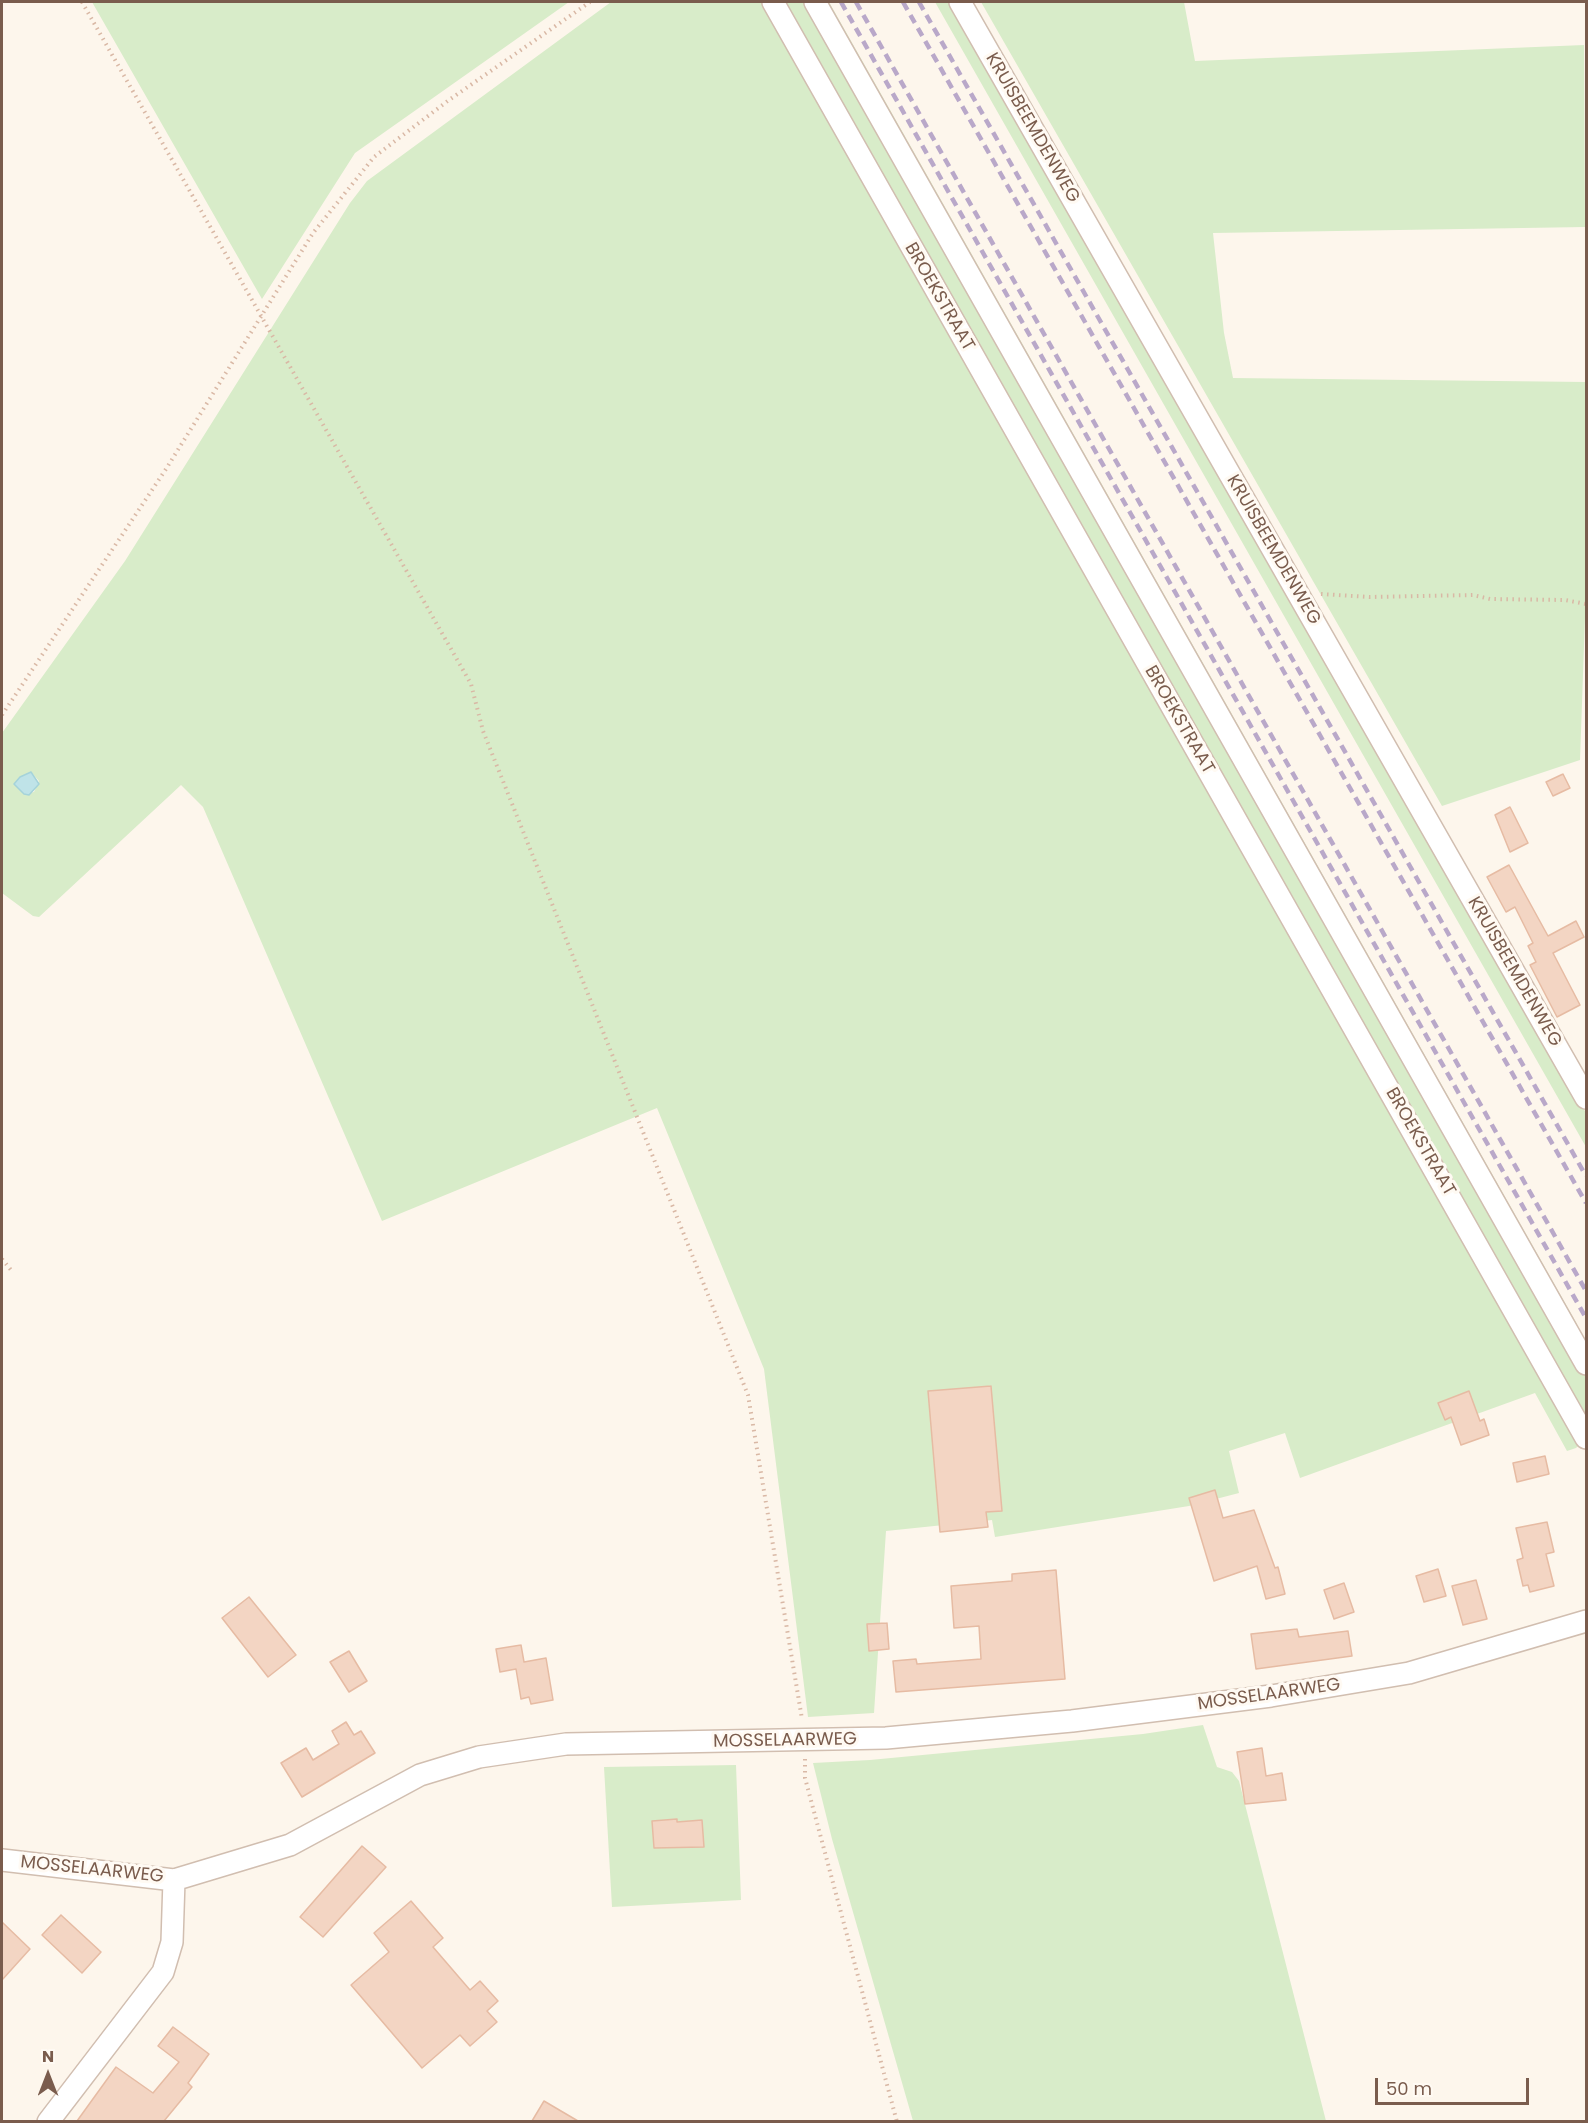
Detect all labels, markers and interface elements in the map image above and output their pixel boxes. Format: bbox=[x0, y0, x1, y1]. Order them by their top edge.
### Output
street label: KRUISBEEMDENWEG bbox=[980, 49, 1084, 207]
street label: BROEKSTRAAT bbox=[899, 239, 979, 355]
street label: KRUISBEEMDENWEG bbox=[1221, 471, 1325, 629]
street label: BROEKSTRAAT bbox=[1139, 662, 1219, 778]
street label: KRUISBEEMDENWEG bbox=[1462, 893, 1566, 1051]
street label: BROEKSTRAAT bbox=[1380, 1084, 1460, 1200]
street label: MOSSELAARWEG bbox=[1196, 1674, 1342, 1716]
street label: MOSSELAARWEG bbox=[713, 1729, 857, 1753]
street label: MOSSELAARWEG bbox=[19, 1852, 165, 1888]
north arrow bbox=[18, 2045, 78, 2105]
text: N bbox=[42, 2045, 54, 2068]
scale bar bbox=[1378, 2066, 1532, 2104]
text: 50 m bbox=[1386, 2076, 1432, 2101]

